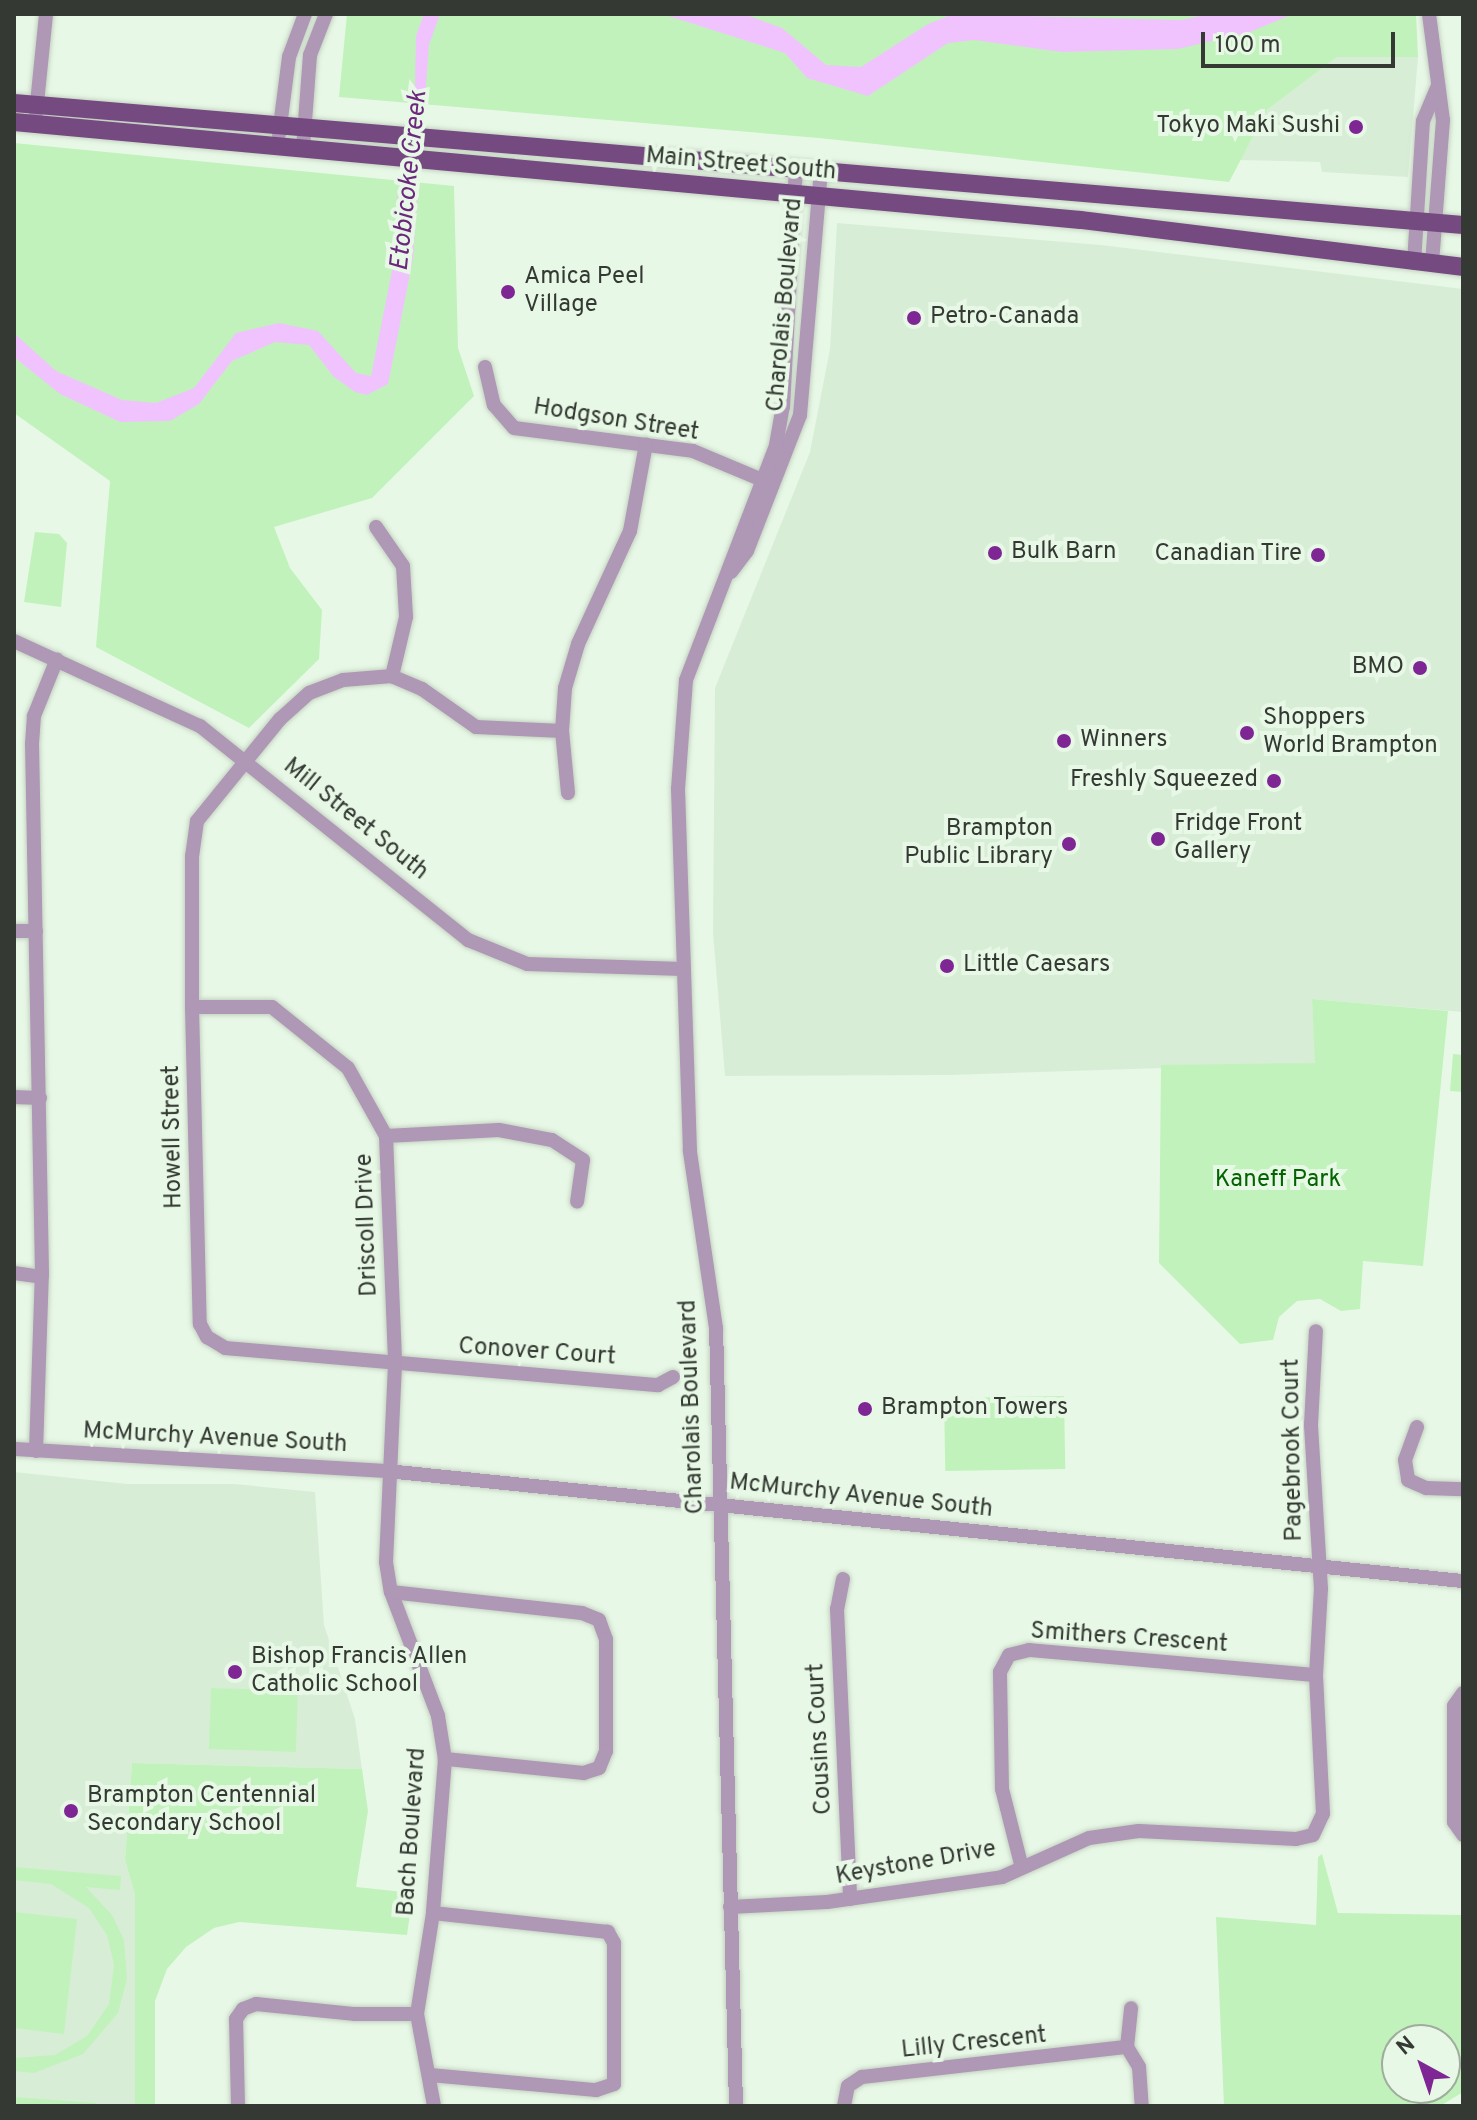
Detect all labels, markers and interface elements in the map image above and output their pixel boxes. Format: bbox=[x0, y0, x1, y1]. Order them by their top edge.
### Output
scale bar bbox=[1205, 16, 1399, 66]
text: 100 m bbox=[1215, 31, 1281, 61]
water label: Etobicoke Creek bbox=[385, 89, 435, 273]
place label: Tokyo Maki Sushi bbox=[1156, 113, 1340, 141]
marker: Tokyo Maki Sushi bbox=[1347, 118, 1365, 136]
street label: Main Street South bbox=[645, 142, 837, 188]
street label: Charolais Boulevard bbox=[762, 197, 810, 413]
place label: Amica Peel Village bbox=[524, 264, 644, 320]
marker: Amica Peel Village bbox=[499, 283, 517, 301]
place label: Petro-Canada bbox=[930, 304, 1079, 332]
marker: Petro-Canada bbox=[905, 309, 923, 327]
street label: Hodgson Street bbox=[531, 394, 701, 448]
place label: Bulk Barn bbox=[1011, 539, 1117, 567]
place label: Canadian Tire bbox=[1154, 541, 1302, 569]
marker: Bulk Barn bbox=[986, 544, 1004, 562]
marker: Canadian Tire bbox=[1309, 546, 1327, 564]
place label: BMO bbox=[1352, 654, 1404, 682]
marker: BMO bbox=[1411, 659, 1429, 677]
place label: Shoppers World Brampton bbox=[1263, 705, 1438, 761]
marker: Shoppers World Brampton bbox=[1238, 724, 1256, 742]
place label: Winners bbox=[1080, 727, 1167, 755]
marker: Winners bbox=[1055, 732, 1073, 750]
street label: Mill Street South bbox=[277, 753, 433, 887]
place label: Freshly Squeezed bbox=[1070, 767, 1258, 795]
marker: Freshly Squeezed bbox=[1265, 772, 1283, 790]
place label: Fridge Front Gallery bbox=[1174, 811, 1302, 867]
place label: Brampton Public Library bbox=[904, 816, 1053, 872]
marker: Fridge Front Gallery bbox=[1149, 830, 1167, 848]
marker: Brampton Public Library bbox=[1060, 835, 1078, 853]
place label: Little Caesars bbox=[963, 952, 1110, 980]
marker: Little Caesars bbox=[938, 957, 956, 975]
street label: Howell Street bbox=[158, 1065, 190, 1209]
street label: Driscoll Drive bbox=[351, 1153, 385, 1297]
park label: Kaneff Park bbox=[1215, 1167, 1341, 1195]
street label: Charolais Boulevard bbox=[675, 1299, 711, 1515]
street label: Conover Court bbox=[457, 1333, 617, 1373]
street label: Pagebrook Court bbox=[1278, 1358, 1310, 1542]
place label: Brampton Towers bbox=[881, 1395, 1069, 1423]
marker: Brampton Towers bbox=[856, 1400, 874, 1418]
street label: McMurchy Avenue South bbox=[82, 1418, 348, 1460]
street label: McMurchy Avenue South bbox=[727, 1469, 995, 1525]
street label: Smithers Crescent bbox=[1029, 1618, 1229, 1660]
place label: Bishop Francis Allen Catholic School bbox=[251, 1644, 468, 1700]
street label: Cousins Court bbox=[803, 1662, 839, 1816]
marker: Bishop Francis Allen Catholic School bbox=[226, 1663, 244, 1681]
street label: Bach Boulevard bbox=[393, 1747, 433, 1917]
place label: Brampton Centennial Secondary School bbox=[87, 1783, 316, 1839]
marker: Brampton Centennial Secondary School bbox=[62, 1802, 80, 1820]
street label: Keystone Drive bbox=[834, 1836, 998, 1892]
street label: Lilly Crescent bbox=[900, 2022, 1048, 2066]
north arrow bbox=[1381, 2024, 1461, 2104]
text: N bbox=[1392, 2031, 1421, 2062]

